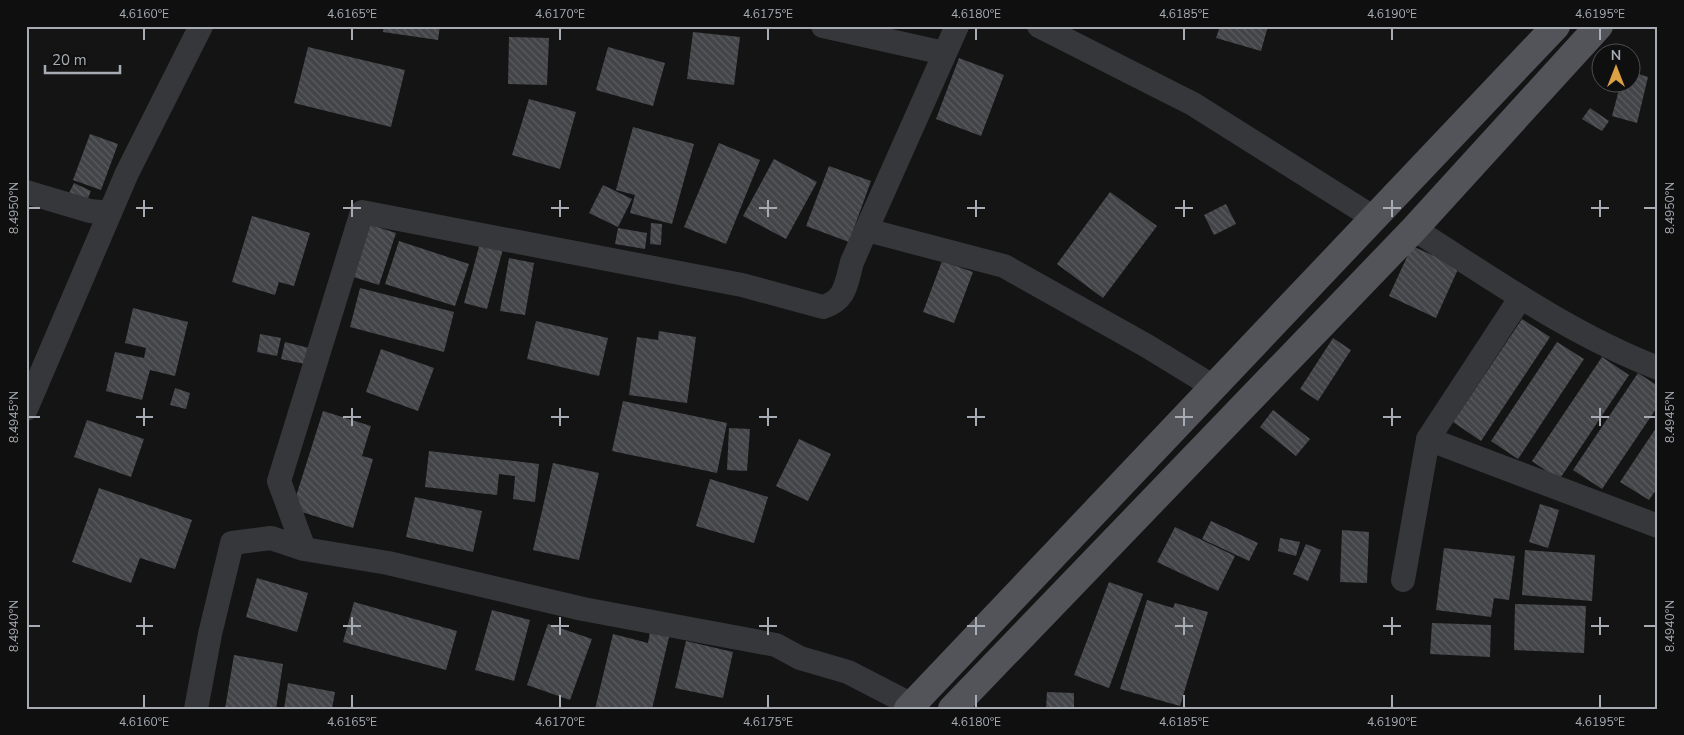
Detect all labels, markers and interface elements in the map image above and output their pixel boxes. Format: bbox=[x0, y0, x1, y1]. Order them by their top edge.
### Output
text: 4.6160°E bbox=[119, 6, 169, 22]
text: 4.6165°E bbox=[327, 6, 377, 22]
text: 4.6170°E bbox=[535, 6, 585, 22]
text: 4.6175°E bbox=[743, 6, 793, 22]
text: 4.6180°E bbox=[951, 6, 1001, 22]
text: 4.6185°E bbox=[1159, 6, 1209, 22]
text: 4.6190°E bbox=[1367, 6, 1417, 22]
text: 4.6195°E bbox=[1575, 6, 1625, 22]
scale bar bbox=[45, 42, 120, 74]
north arrow bbox=[1592, 42, 1642, 92]
text: N bbox=[1611, 46, 1621, 65]
text: 20 m bbox=[52, 50, 87, 70]
text: 8.4950°N bbox=[6, 182, 22, 234]
text: 8.4950°N bbox=[1662, 182, 1678, 234]
text: 8.4945°N bbox=[6, 391, 22, 443]
text: 8.4945°N bbox=[1662, 391, 1678, 443]
text: 8.4940°N bbox=[6, 600, 22, 652]
text: 8.4940°N bbox=[1662, 600, 1678, 652]
text: 4.6160°E bbox=[119, 714, 169, 730]
text: 4.6165°E bbox=[327, 714, 377, 730]
text: 4.6170°E bbox=[535, 714, 585, 730]
text: 4.6175°E bbox=[743, 714, 793, 730]
text: 4.6180°E bbox=[951, 714, 1001, 730]
text: 4.6185°E bbox=[1159, 714, 1209, 730]
text: 4.6190°E bbox=[1367, 714, 1417, 730]
text: 4.6195°E bbox=[1575, 714, 1625, 730]

